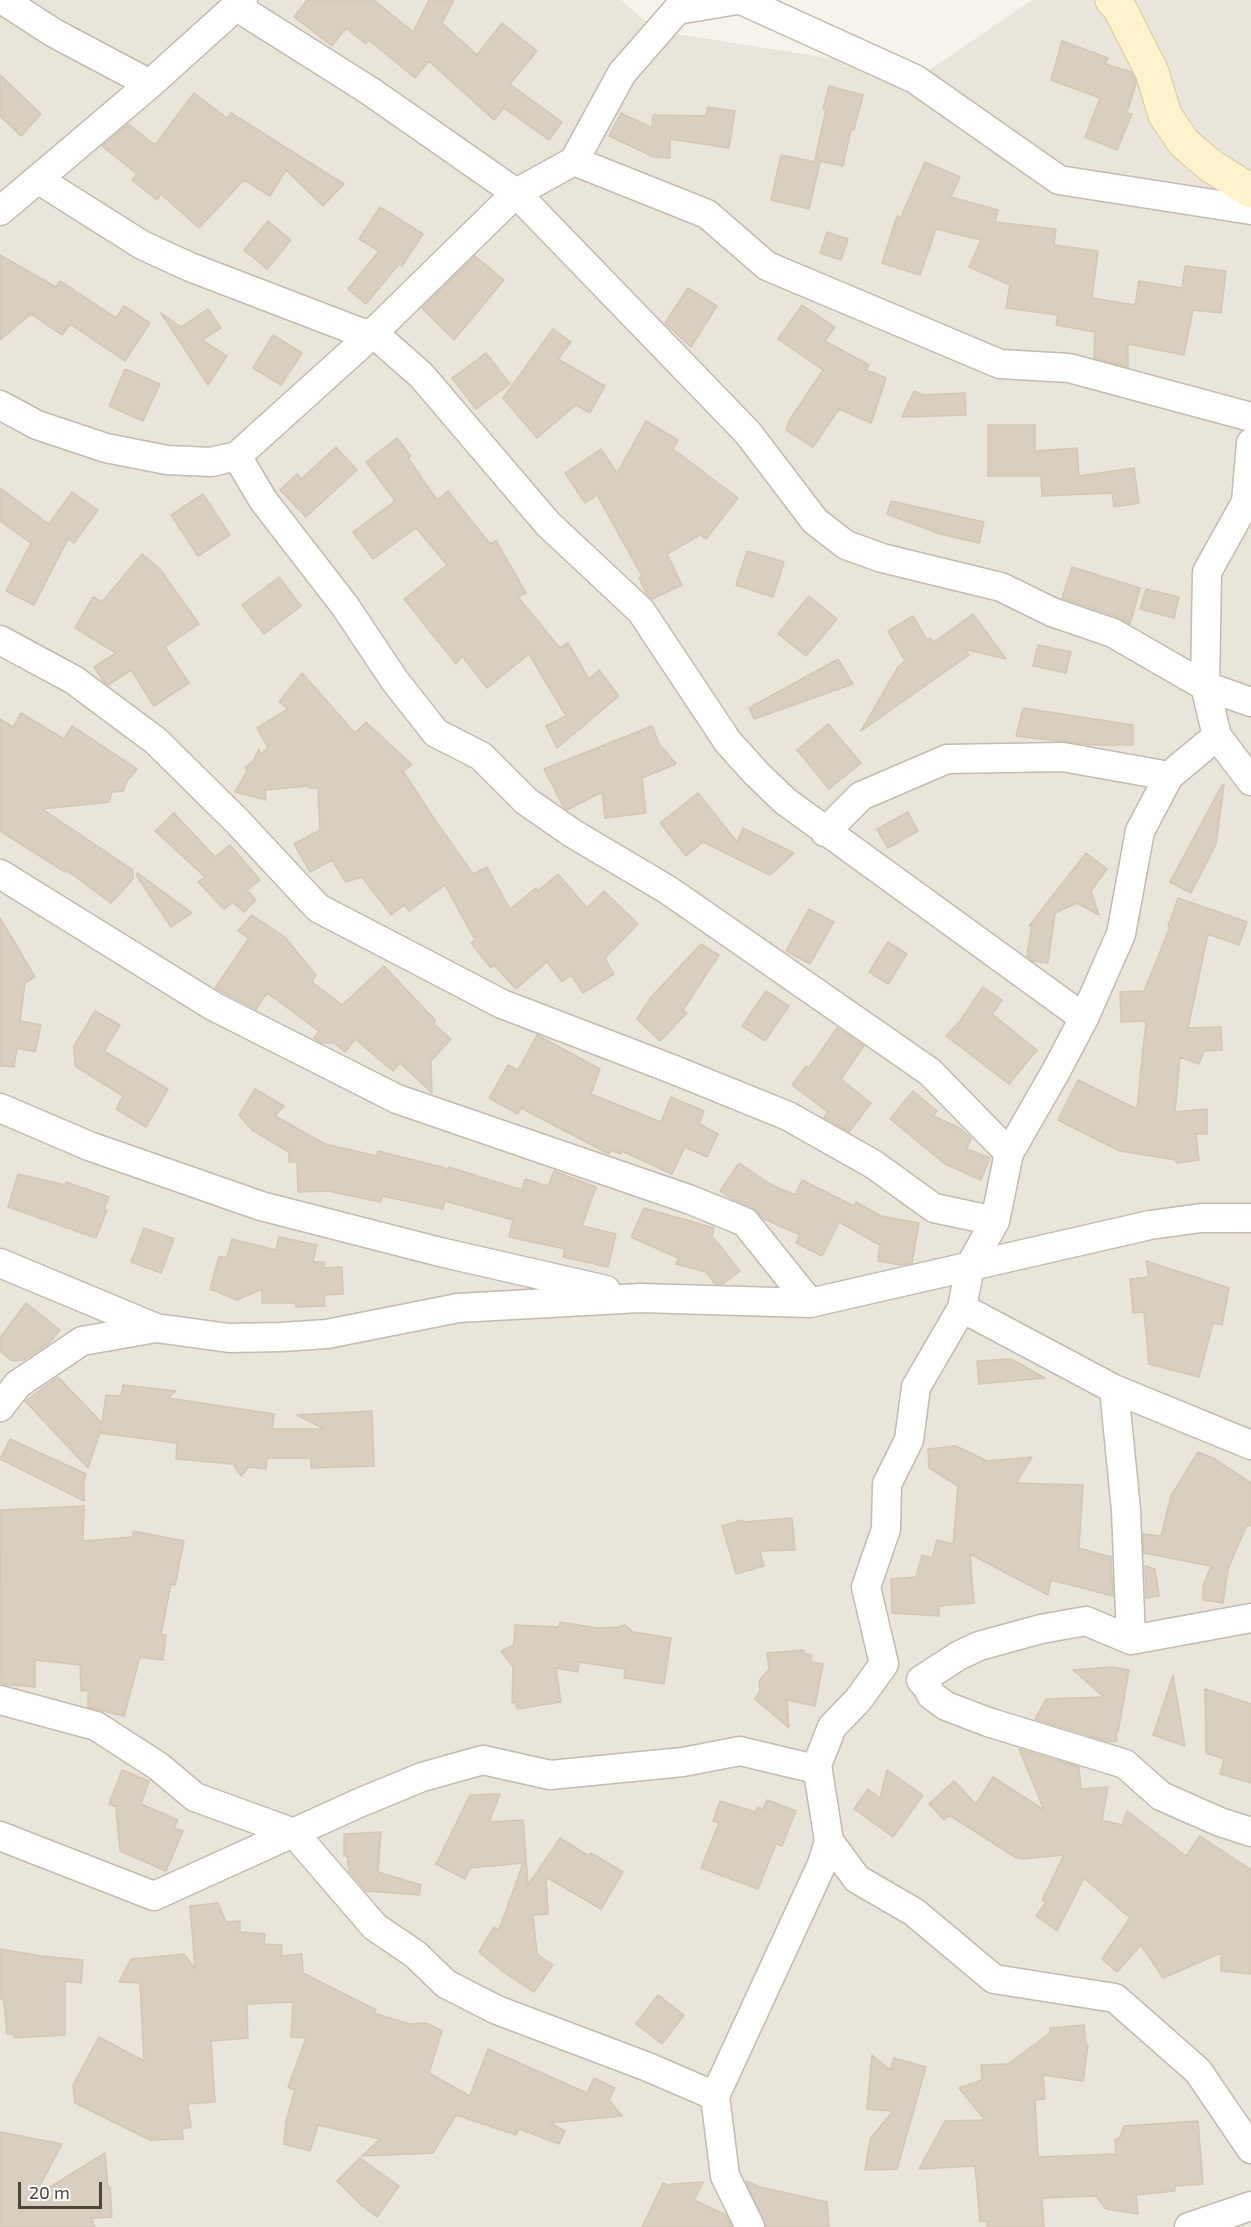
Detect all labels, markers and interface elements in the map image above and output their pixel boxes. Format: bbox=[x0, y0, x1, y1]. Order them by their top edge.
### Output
scale bar bbox=[21, 2170, 105, 2208]
text: 20 m bbox=[29, 2181, 70, 2203]

